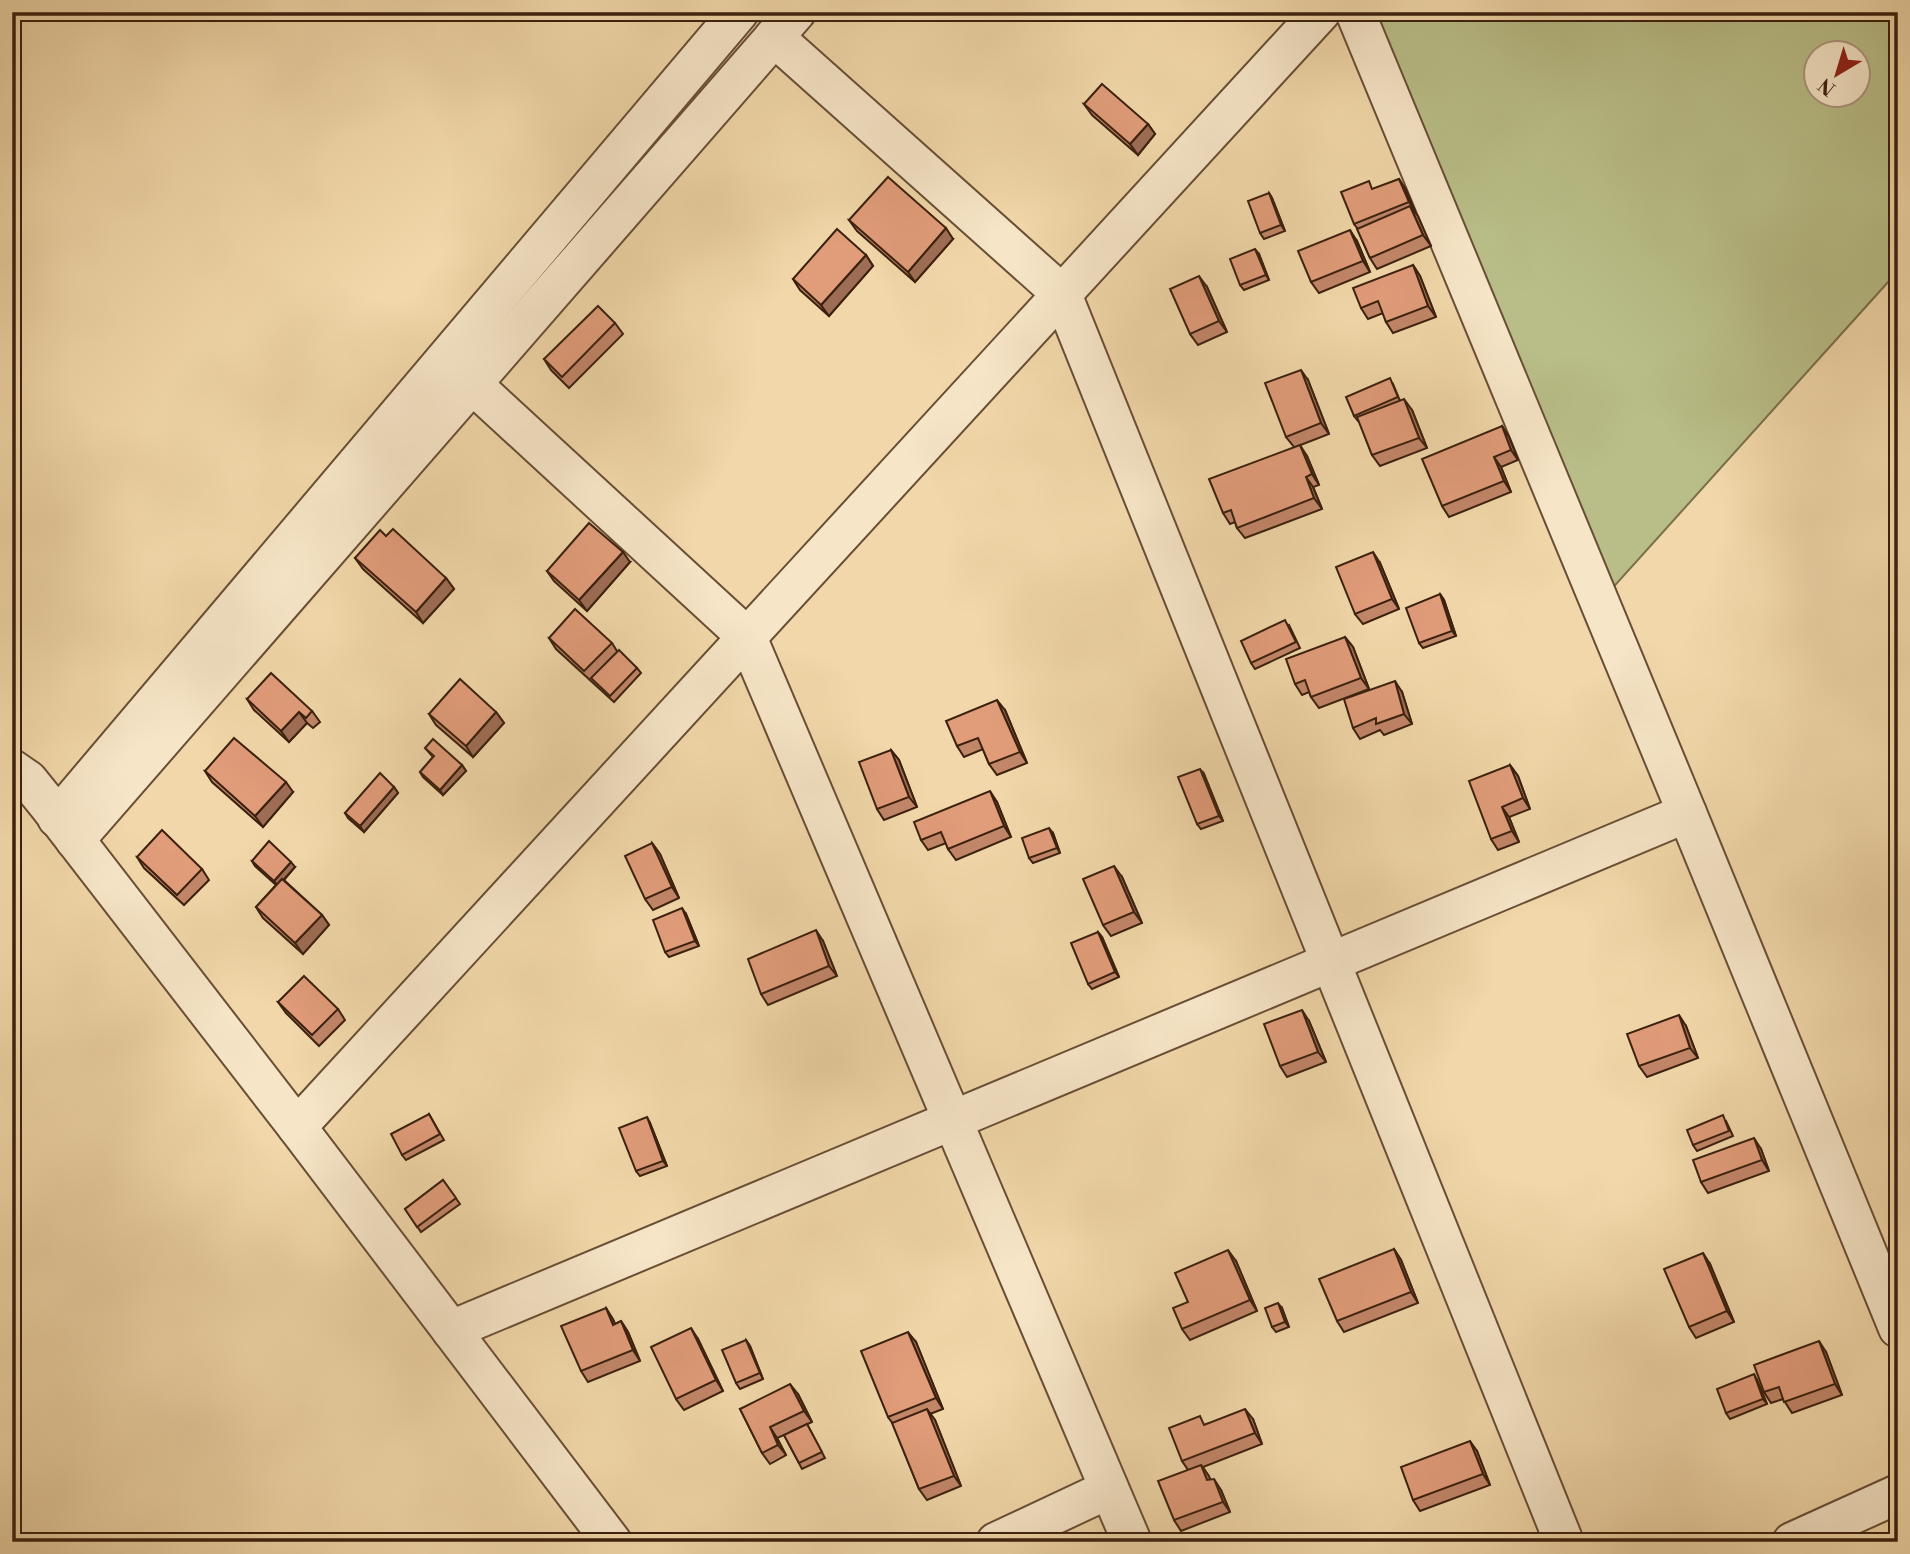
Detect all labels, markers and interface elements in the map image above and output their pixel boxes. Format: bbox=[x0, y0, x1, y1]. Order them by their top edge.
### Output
north arrow bbox=[1801, 38, 1871, 108]
text: N bbox=[1814, 73, 1840, 101]

